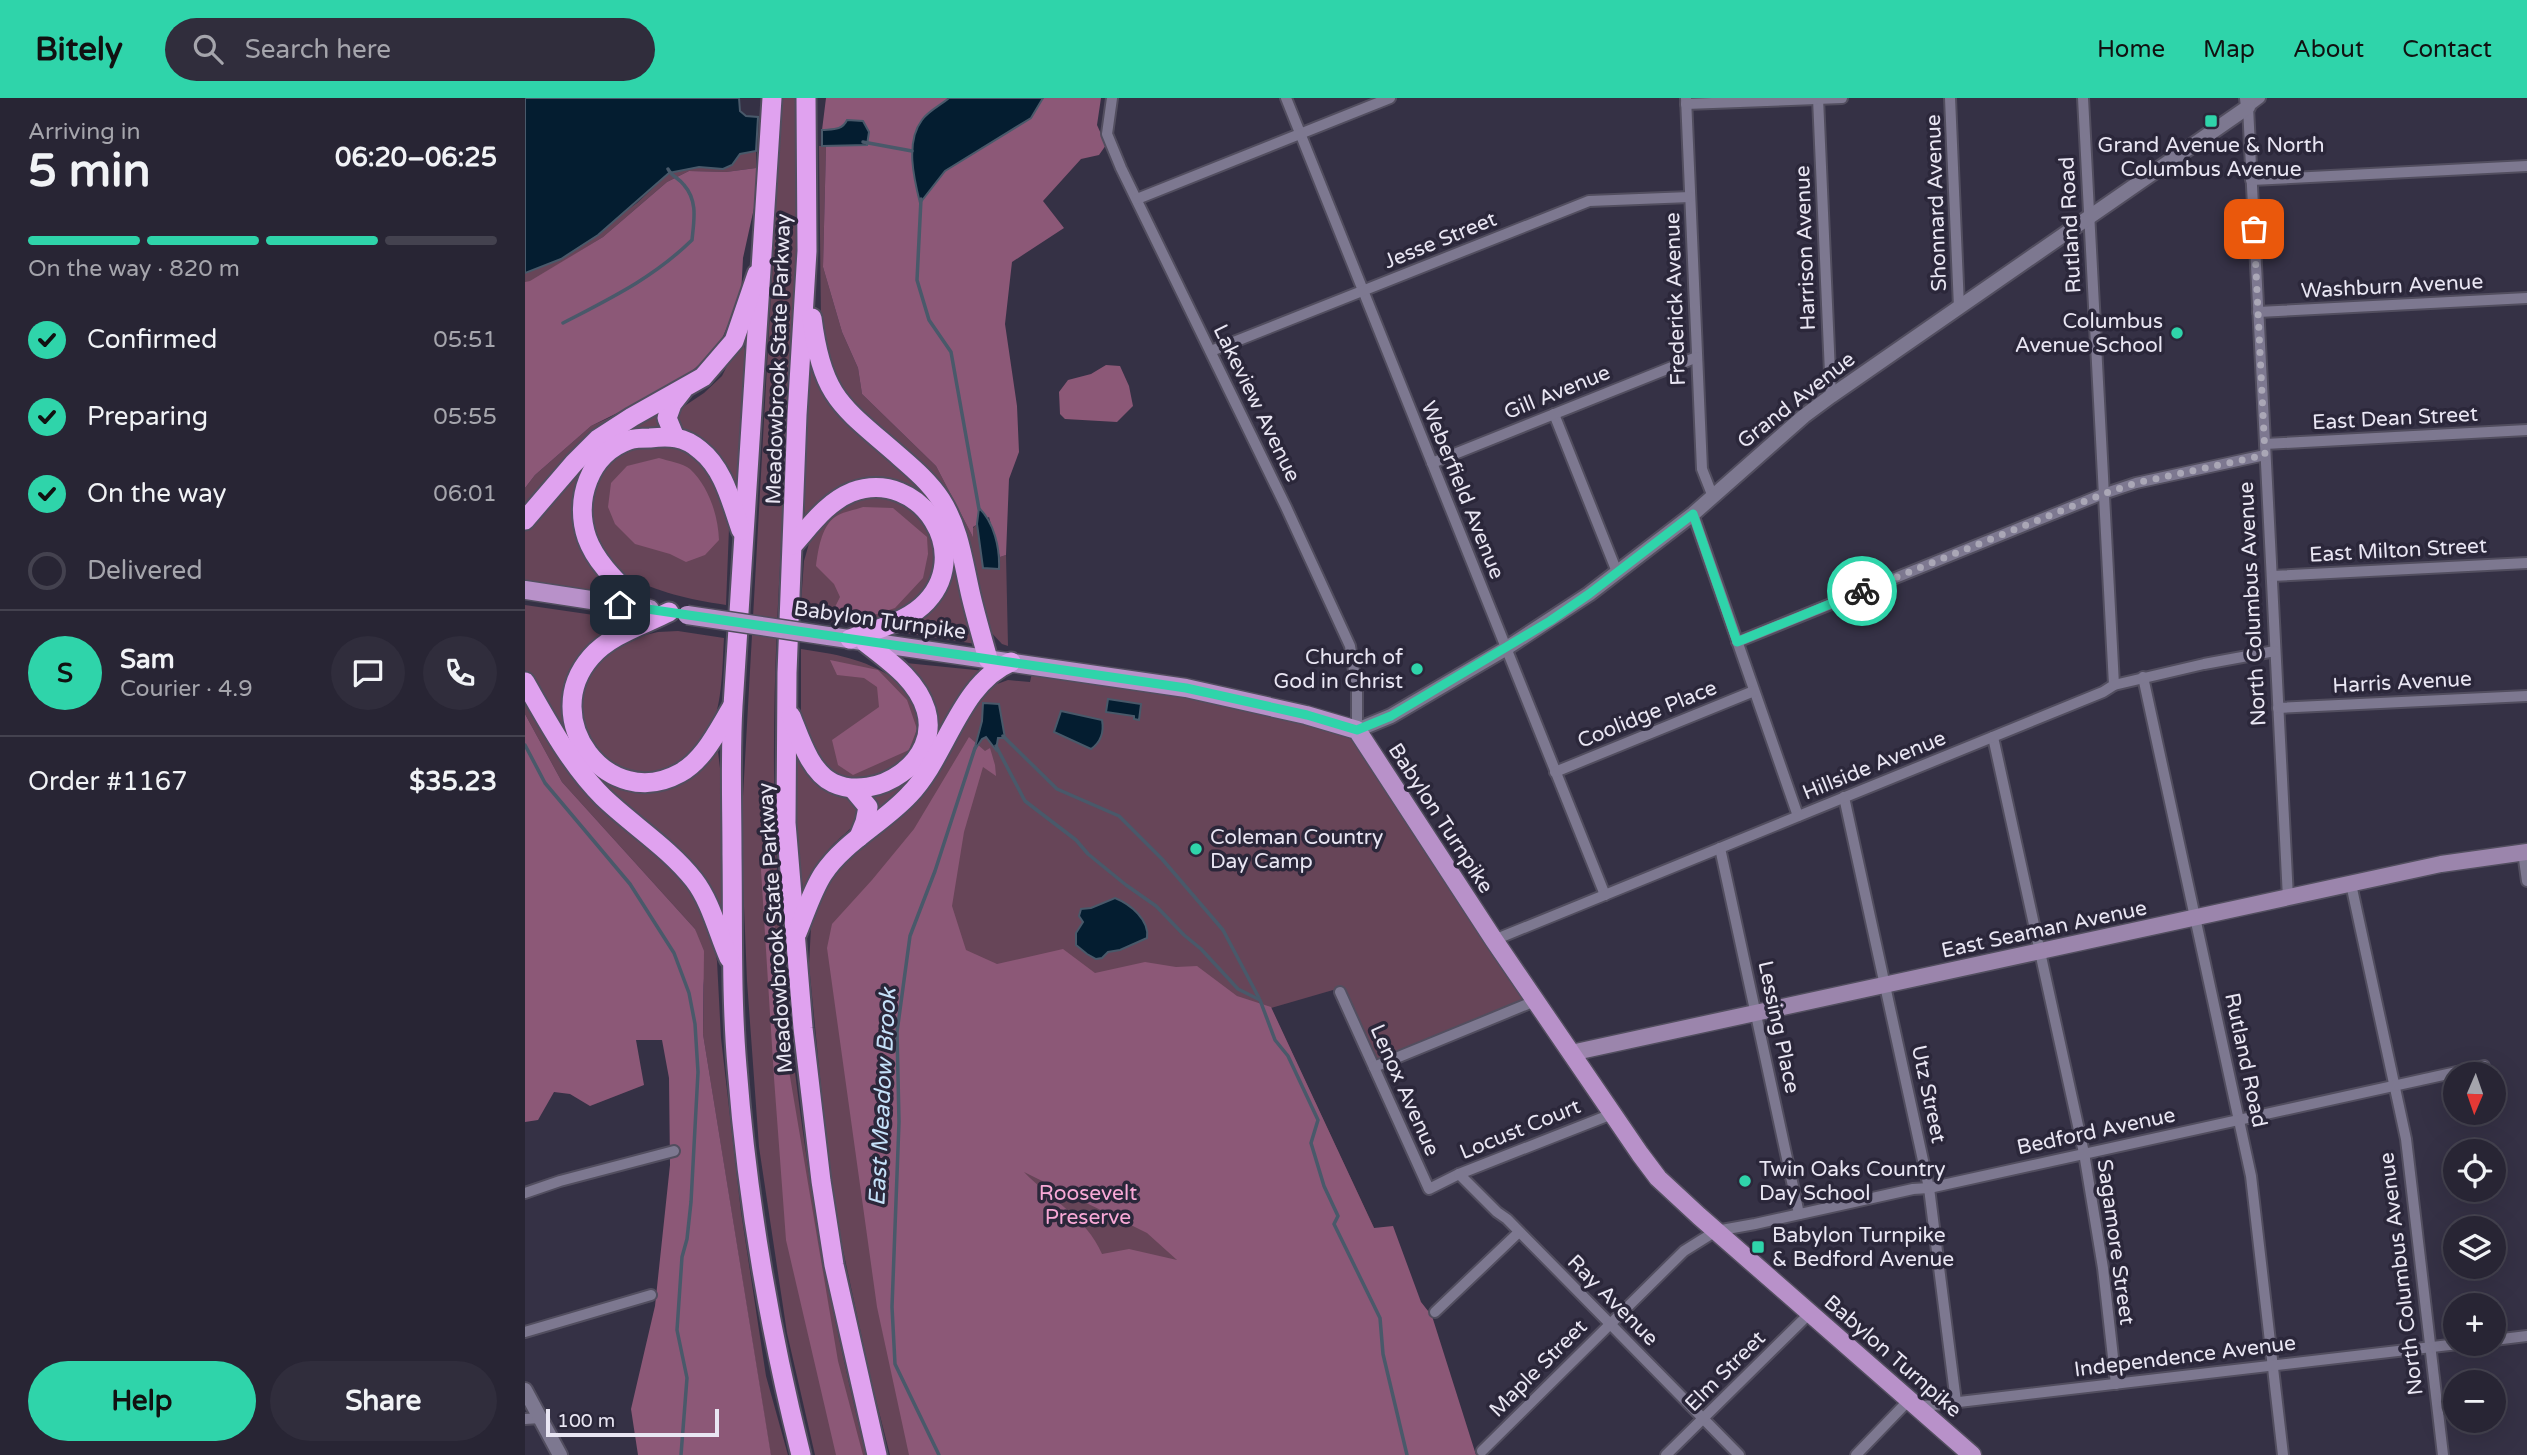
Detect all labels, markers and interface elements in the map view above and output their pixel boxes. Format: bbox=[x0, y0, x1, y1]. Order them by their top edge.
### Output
search box bbox=[165, 18, 655, 81]
text: Bitely bbox=[35, 30, 123, 69]
icon: search bbox=[189, 30, 227, 68]
text: Search here bbox=[245, 34, 391, 65]
text: Home bbox=[2097, 35, 2165, 64]
text: Map bbox=[2203, 35, 2255, 64]
text: About bbox=[2293, 35, 2364, 64]
text: Contact bbox=[2402, 35, 2492, 64]
marker: Grand Avenue & North Columbus Avenue bbox=[2203, 113, 2219, 129]
street label: Shonnard Avenue bbox=[1921, 114, 1952, 292]
text: Arriving in bbox=[28, 118, 141, 146]
place label: Grand Avenue & North Columbus Avenue bbox=[2098, 133, 2324, 182]
text: 06:20–06:25 bbox=[335, 142, 497, 173]
text: 5 min bbox=[28, 144, 151, 199]
street label: Rutland Road bbox=[2054, 156, 2087, 294]
street label: Harrison Avenue bbox=[1790, 165, 1821, 331]
pin bbox=[2224, 199, 2284, 259]
street label: Jesse Street bbox=[1380, 207, 1500, 274]
icon: bag bbox=[2235, 210, 2273, 248]
street label: Frederick Avenue bbox=[1660, 212, 1691, 386]
street label: Meadowbrook State Parkway bbox=[761, 213, 796, 505]
text: On the way · 820 m bbox=[28, 255, 240, 283]
street label: Washburn Avenue bbox=[2300, 269, 2484, 304]
place label: Columbus Avenue School bbox=[2015, 309, 2163, 358]
street label: Lakeview Avenue bbox=[1208, 320, 1306, 486]
icon: check bbox=[28, 321, 66, 359]
text: Confirmed bbox=[87, 324, 217, 355]
marker: Columbus Avenue School bbox=[2169, 325, 2185, 341]
text: 05:51 bbox=[433, 326, 497, 354]
street label: Grand Avenue bbox=[1733, 347, 1860, 454]
street label: Gill Avenue bbox=[1500, 360, 1614, 425]
icon: check bbox=[28, 398, 66, 436]
street label: Weberfield Avenue bbox=[1415, 398, 1510, 583]
text: Preparing bbox=[87, 401, 208, 432]
street label: East Dean Street bbox=[2312, 402, 2478, 435]
text: 05:55 bbox=[433, 403, 497, 431]
icon: check bbox=[28, 475, 66, 513]
text: On the way bbox=[87, 478, 227, 509]
text: 06:01 bbox=[433, 480, 497, 508]
street label: North Columbus Avenue bbox=[2234, 481, 2271, 727]
street label: East Milton Street bbox=[2309, 533, 2488, 568]
text: Delivered bbox=[87, 555, 203, 586]
courier bbox=[1827, 556, 1897, 626]
icon: bike bbox=[1843, 572, 1881, 610]
pin bbox=[590, 575, 650, 635]
icon: home bbox=[601, 586, 639, 624]
street label: Babylon Turnpike bbox=[792, 596, 968, 645]
button: chat bbox=[331, 636, 405, 710]
button: phone bbox=[423, 636, 497, 710]
text: Sam bbox=[120, 644, 175, 675]
place label: Church of God in Christ bbox=[1273, 645, 1403, 694]
text: S bbox=[57, 658, 73, 689]
marker: Church of God in Christ bbox=[1409, 661, 1425, 677]
street label: Harris Avenue bbox=[2332, 666, 2473, 699]
text: Courier · 4.9 bbox=[120, 675, 253, 703]
street label: Coolidge Place bbox=[1574, 675, 1721, 754]
street label: Hillside Avenue bbox=[1799, 725, 1950, 806]
street label: Babylon Turnpike bbox=[1383, 739, 1498, 898]
text: Order #1167 bbox=[28, 766, 188, 797]
text: $35.23 bbox=[409, 766, 497, 797]
street label: Meadowbrook State Parkway bbox=[753, 782, 798, 1074]
place label: Coleman Country Day Camp bbox=[1210, 825, 1383, 874]
marker: Coleman Country Day Camp bbox=[1188, 841, 1204, 857]
street label: East Seaman Avenue bbox=[1939, 895, 2149, 964]
street label: Lessing Place bbox=[1752, 959, 1805, 1096]
water label: East Meadow Brook bbox=[863, 986, 903, 1207]
street label: Rutland Road bbox=[2219, 990, 2272, 1130]
street label: Lenox Avenue bbox=[1364, 1021, 1445, 1160]
street label: Utz Street bbox=[1906, 1043, 1951, 1145]
north arrow bbox=[2443, 1062, 2506, 1125]
map controls bbox=[2443, 1062, 2506, 1433]
street label: Locust Court bbox=[1456, 1094, 1584, 1165]
street label: Bedford Avenue bbox=[2015, 1102, 2178, 1160]
button: locate bbox=[2443, 1139, 2506, 1202]
street label: North Columbus Avenue bbox=[2374, 1151, 2429, 1397]
place label: Twin Oaks Country Day School bbox=[1759, 1157, 1946, 1206]
street label: Sagamore Street bbox=[2092, 1158, 2139, 1326]
marker: Twin Oaks Country Day School bbox=[1737, 1173, 1753, 1189]
park label: Roosevelt Preserve bbox=[1039, 1181, 1137, 1230]
button: layers bbox=[2443, 1216, 2506, 1279]
place label: Babylon Turnpike & Bedford Avenue bbox=[1772, 1223, 1954, 1272]
marker: Babylon Turnpike & Bedford Avenue bbox=[1750, 1239, 1766, 1255]
street label: Ray Avenue bbox=[1562, 1250, 1663, 1351]
street label: Babylon Turnpike bbox=[1819, 1290, 1967, 1423]
button: + bbox=[2443, 1293, 2506, 1356]
street label: Maple Street bbox=[1484, 1314, 1592, 1422]
street label: Elm Street bbox=[1680, 1326, 1771, 1417]
street label: Independence Avenue bbox=[2073, 1330, 2297, 1383]
button: Help bbox=[28, 1361, 256, 1441]
button: Share bbox=[270, 1361, 497, 1441]
button: − bbox=[2443, 1370, 2506, 1433]
scale bar bbox=[546, 1406, 719, 1438]
text: 100 m bbox=[557, 1410, 615, 1432]

